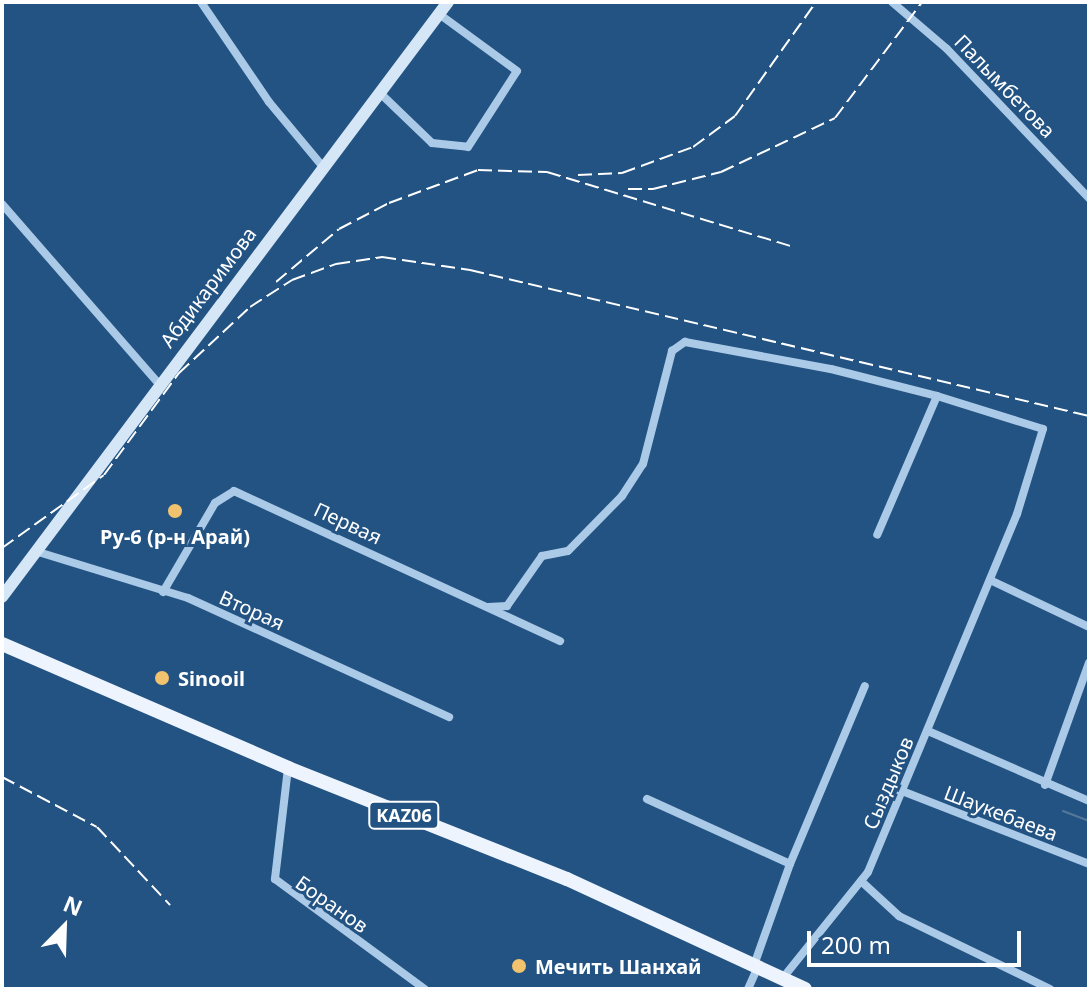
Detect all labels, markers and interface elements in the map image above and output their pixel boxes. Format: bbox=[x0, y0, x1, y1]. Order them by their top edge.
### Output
street label: Палымбетова bbox=[950, 29, 1060, 143]
street label: Абдикаримова bbox=[155, 222, 261, 352]
street label: Первая bbox=[310, 497, 386, 549]
marker: Ру-6 (р-н Арай) bbox=[166, 502, 184, 520]
place label: Ру-6 (р-н Арай) bbox=[100, 524, 250, 548]
street label: Вторая bbox=[216, 585, 288, 635]
place label: Sinooil bbox=[178, 666, 245, 690]
marker: Sinooil bbox=[153, 669, 171, 687]
street label: Сыздыков bbox=[858, 733, 918, 833]
street label: Шаукебаева bbox=[941, 780, 1061, 846]
road number: KАZ06 bbox=[368, 801, 440, 829]
street label: Боранов bbox=[291, 870, 373, 938]
north arrow bbox=[24, 887, 104, 967]
text: N bbox=[59, 888, 87, 922]
scale bar bbox=[811, 915, 1025, 965]
text: 200 m bbox=[821, 928, 891, 961]
place label: Мечить Шанхай bbox=[535, 954, 702, 978]
marker: Мечить Шанхай bbox=[510, 957, 528, 975]

